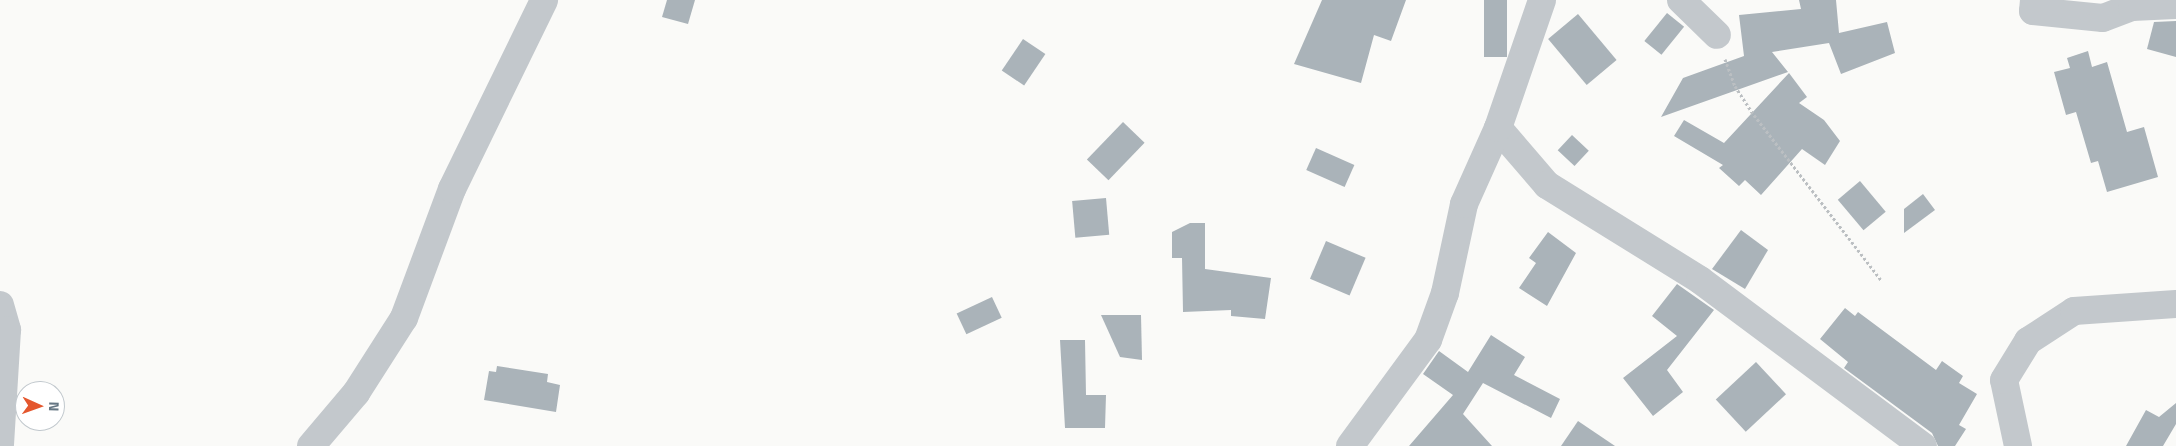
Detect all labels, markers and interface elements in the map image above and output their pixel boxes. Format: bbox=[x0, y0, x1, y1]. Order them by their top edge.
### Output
north arrow bbox=[15, 381, 65, 431]
text: N bbox=[44, 401, 65, 412]

